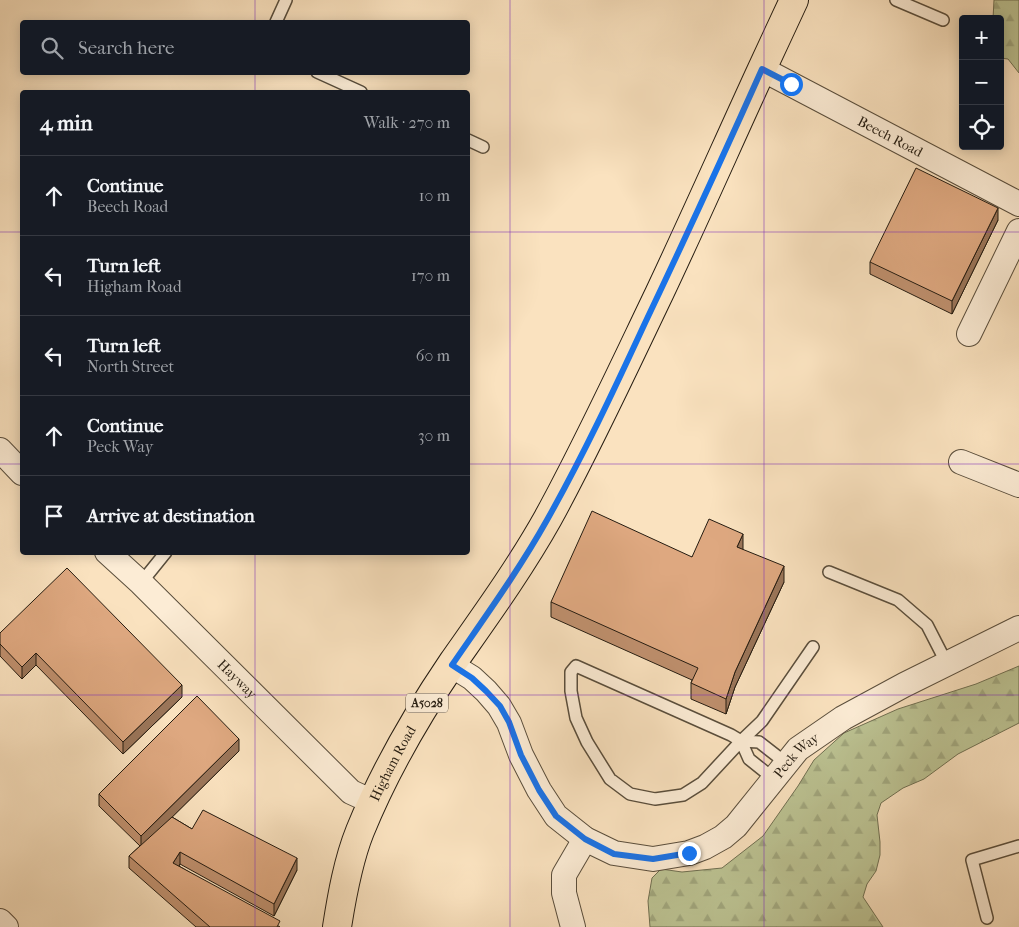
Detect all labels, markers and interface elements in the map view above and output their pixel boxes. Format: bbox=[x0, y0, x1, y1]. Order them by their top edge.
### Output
map controls bbox=[959, 15, 1004, 150]
button: + bbox=[959, 15, 1004, 60]
search box bbox=[20, 20, 470, 75]
icon: search bbox=[38, 34, 66, 62]
text: Search here bbox=[78, 37, 174, 59]
button: − bbox=[959, 60, 1004, 105]
route start bbox=[780, 73, 803, 96]
button: locate bbox=[959, 105, 1004, 150]
text: 4 min bbox=[40, 111, 93, 135]
text: Walk · 270 m bbox=[364, 113, 450, 132]
street label: Beech Road bbox=[855, 113, 926, 161]
text: Continue bbox=[87, 175, 163, 197]
icon: ahead bbox=[40, 182, 68, 210]
text: 10 m bbox=[419, 186, 450, 205]
text: Beech Road bbox=[87, 197, 168, 216]
text: Turn left bbox=[87, 255, 161, 277]
icon: left bbox=[40, 262, 68, 290]
text: 170 m bbox=[411, 266, 450, 285]
text: Higham Road bbox=[87, 277, 182, 296]
text: Turn left bbox=[87, 335, 161, 357]
icon: left bbox=[40, 342, 68, 370]
text: 60 m bbox=[416, 346, 450, 365]
text: North Street bbox=[87, 357, 174, 376]
text: Continue bbox=[87, 415, 163, 437]
icon: ahead bbox=[40, 422, 68, 450]
text: 30 m bbox=[418, 426, 450, 445]
text: Peck Way bbox=[87, 437, 153, 456]
icon: arrive bbox=[40, 502, 68, 530]
text: Arrive at destination bbox=[87, 505, 255, 527]
street label: Hayway bbox=[214, 656, 261, 703]
road number: A5028 bbox=[406, 694, 448, 712]
street label: Higham Road bbox=[366, 722, 420, 804]
street label: Peck Way bbox=[770, 729, 823, 782]
route end bbox=[678, 842, 701, 865]

